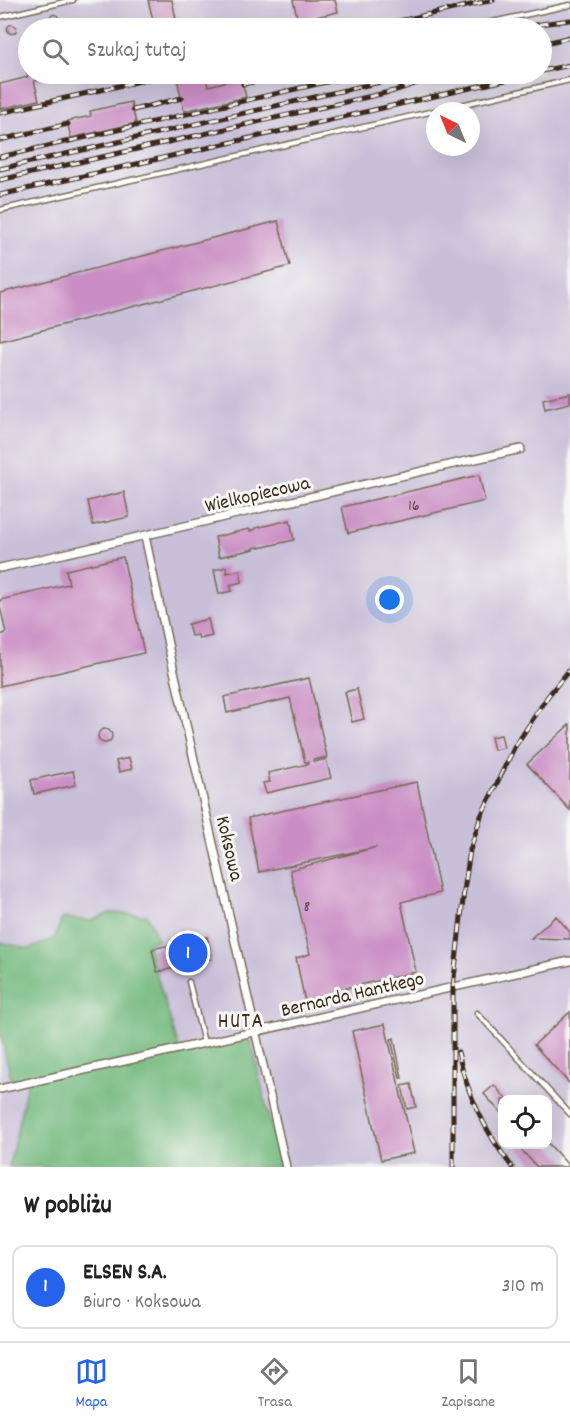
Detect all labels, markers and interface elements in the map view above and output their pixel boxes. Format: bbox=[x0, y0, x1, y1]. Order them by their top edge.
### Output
search box bbox=[18, 18, 552, 84]
icon: search bbox=[39, 35, 72, 68]
text: Szukaj tutaj bbox=[87, 36, 186, 67]
north arrow bbox=[426, 102, 480, 156]
street label: Wielkopiecowa bbox=[203, 470, 313, 522]
house number: 16 bbox=[408, 495, 420, 518]
your location bbox=[375, 585, 404, 614]
street label: Koksowa bbox=[207, 813, 249, 885]
house number: 8 bbox=[304, 896, 310, 919]
pin: 1 bbox=[168, 930, 207, 976]
street label: Bernarda Hantkego bbox=[278, 966, 427, 1026]
district label: HUTA bbox=[218, 1008, 264, 1038]
map controls bbox=[498, 1095, 552, 1149]
button: locate bbox=[498, 1095, 552, 1149]
text: W pobliżu bbox=[24, 1188, 112, 1225]
text: ELSEN S.A. bbox=[83, 1258, 167, 1289]
text: 1 bbox=[43, 1273, 48, 1301]
text: 310 m bbox=[502, 1273, 544, 1301]
text: Biuro · Koksowa bbox=[83, 1289, 201, 1317]
tab: Mapa bbox=[75, 1355, 108, 1414]
tab: Trasa bbox=[258, 1355, 292, 1414]
tab: Zapisane bbox=[442, 1355, 495, 1414]

